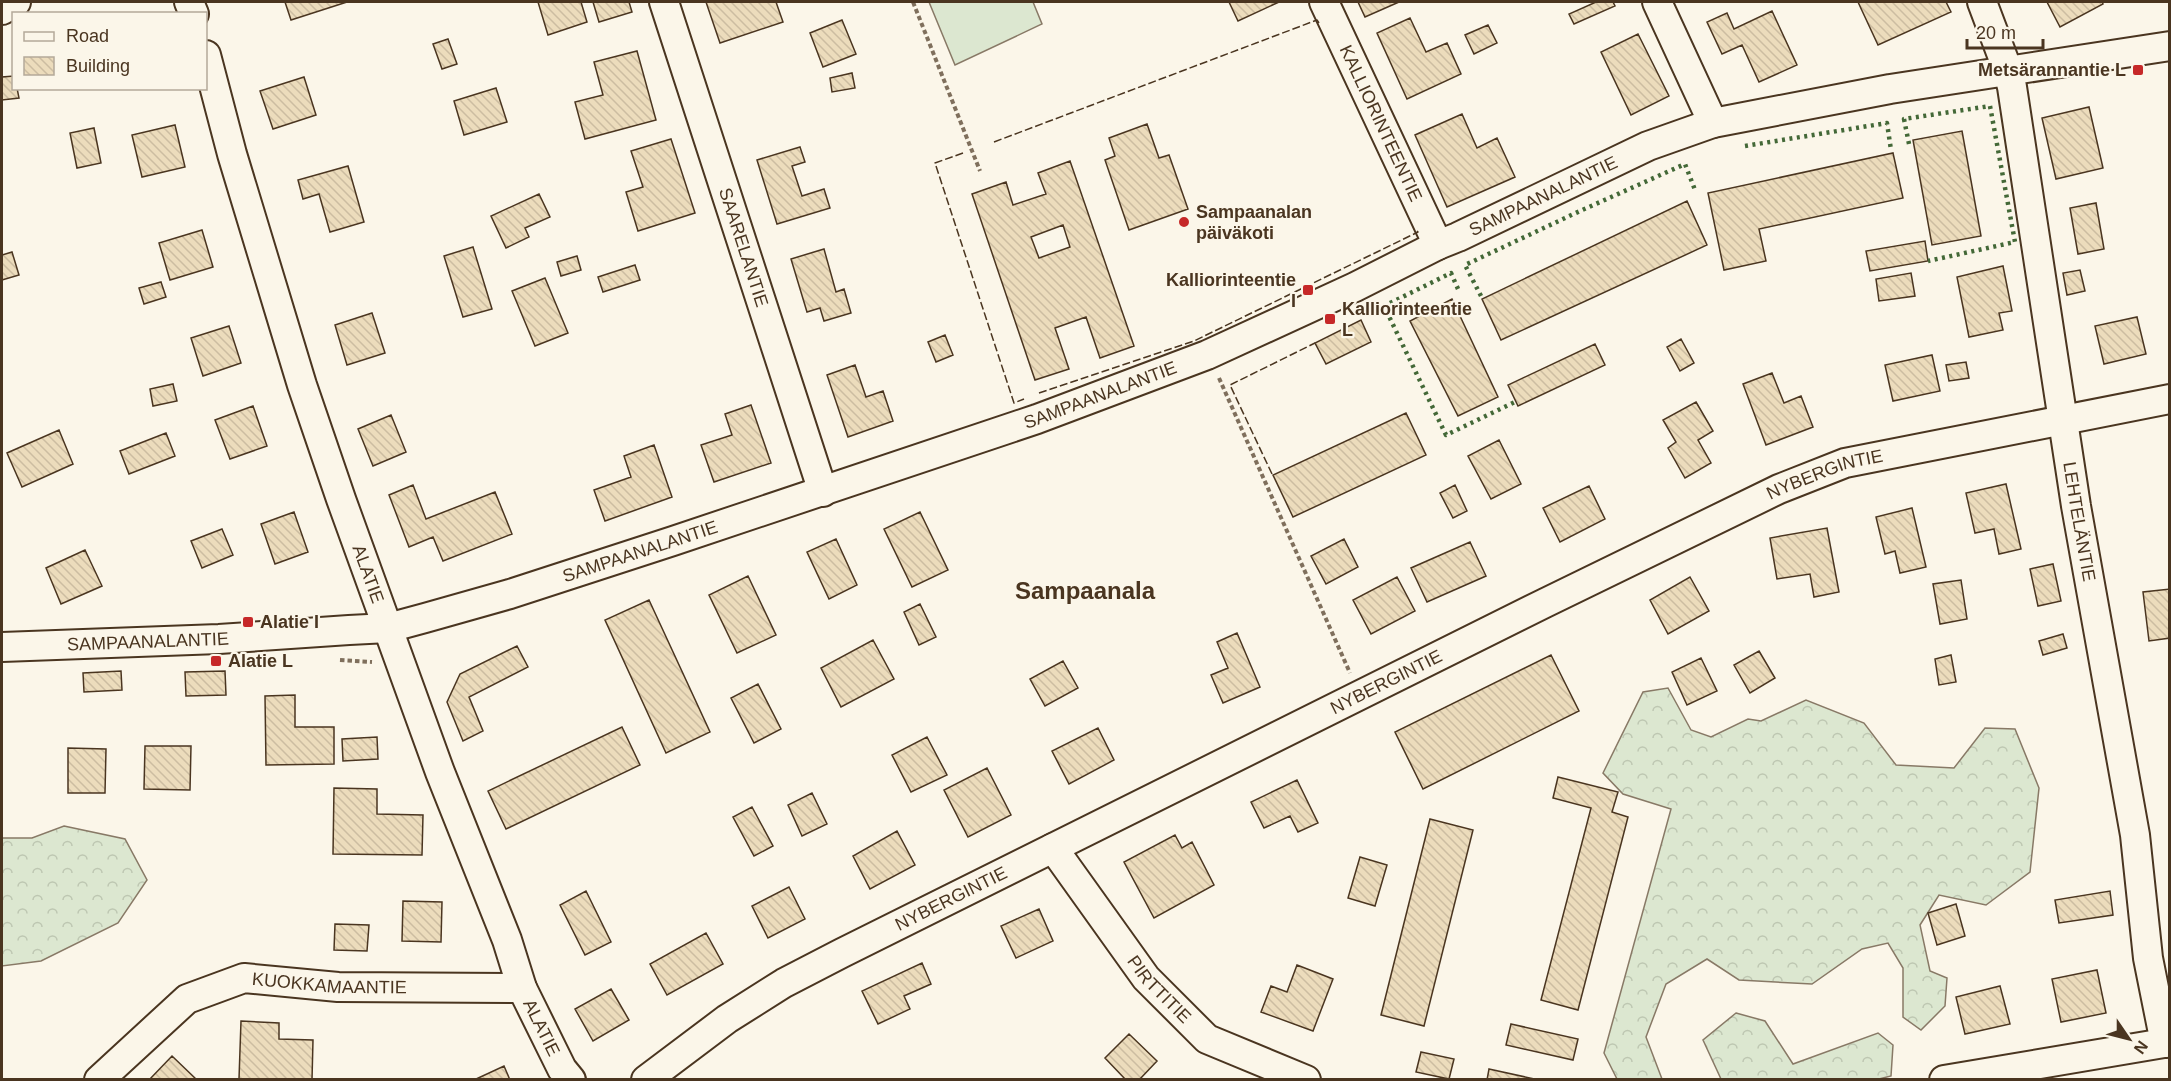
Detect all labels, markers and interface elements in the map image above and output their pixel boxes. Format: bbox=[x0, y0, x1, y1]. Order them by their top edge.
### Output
legend bbox=[12, 12, 207, 90]
scale bar bbox=[1967, 12, 2044, 50]
text: 20 m bbox=[1976, 23, 2016, 43]
text: Road bbox=[66, 26, 109, 46]
street label: KALLIORINTEENTIE bbox=[1336, 42, 1426, 205]
text: Building bbox=[66, 56, 130, 76]
place label: Metsärannantie L bbox=[1978, 60, 2126, 80]
marker: Metsärannantie L bbox=[2131, 63, 2145, 77]
street label: SAMPAANALANTIE bbox=[1466, 152, 1620, 240]
street label: SAARELANTIE bbox=[715, 185, 772, 310]
place label: Sampaanalan päiväkoti bbox=[1196, 202, 1312, 243]
marker: Sampaanalan päiväkoti bbox=[1177, 215, 1191, 229]
place label: Kalliorinteentie I bbox=[1166, 270, 1296, 311]
marker: Kalliorinteentie I bbox=[1301, 283, 1315, 297]
place label: Kalliorinteentie L bbox=[1342, 299, 1472, 340]
marker: Kalliorinteentie L bbox=[1323, 312, 1337, 326]
street label: SAMPAANALANTIE bbox=[1021, 357, 1179, 433]
street label: NYBERGINTIE bbox=[1763, 446, 1885, 504]
street label: LEHTELÄNTIE bbox=[2059, 460, 2099, 583]
street label: SAMPAANALANTIE bbox=[560, 517, 720, 586]
street label: ALATIE bbox=[348, 542, 388, 606]
district label: Sampaanala bbox=[1015, 577, 1156, 604]
place label: Alatie I bbox=[260, 612, 319, 632]
marker: Alatie I bbox=[241, 615, 255, 629]
street label: SAMPAANALANTIE bbox=[67, 628, 229, 655]
street label: NYBERGINTIE bbox=[1327, 646, 1445, 718]
place label: Alatie L bbox=[228, 651, 293, 671]
marker: Alatie L bbox=[209, 654, 223, 668]
street label: NYBERGINTIE bbox=[892, 863, 1010, 935]
street label: PIRTTITIE bbox=[1123, 952, 1195, 1027]
street label: KUOKKAMAANTIE bbox=[251, 969, 407, 997]
street label: ALATIE bbox=[519, 996, 564, 1059]
north arrow bbox=[2099, 1009, 2159, 1069]
text: N bbox=[2131, 1038, 2151, 1057]

